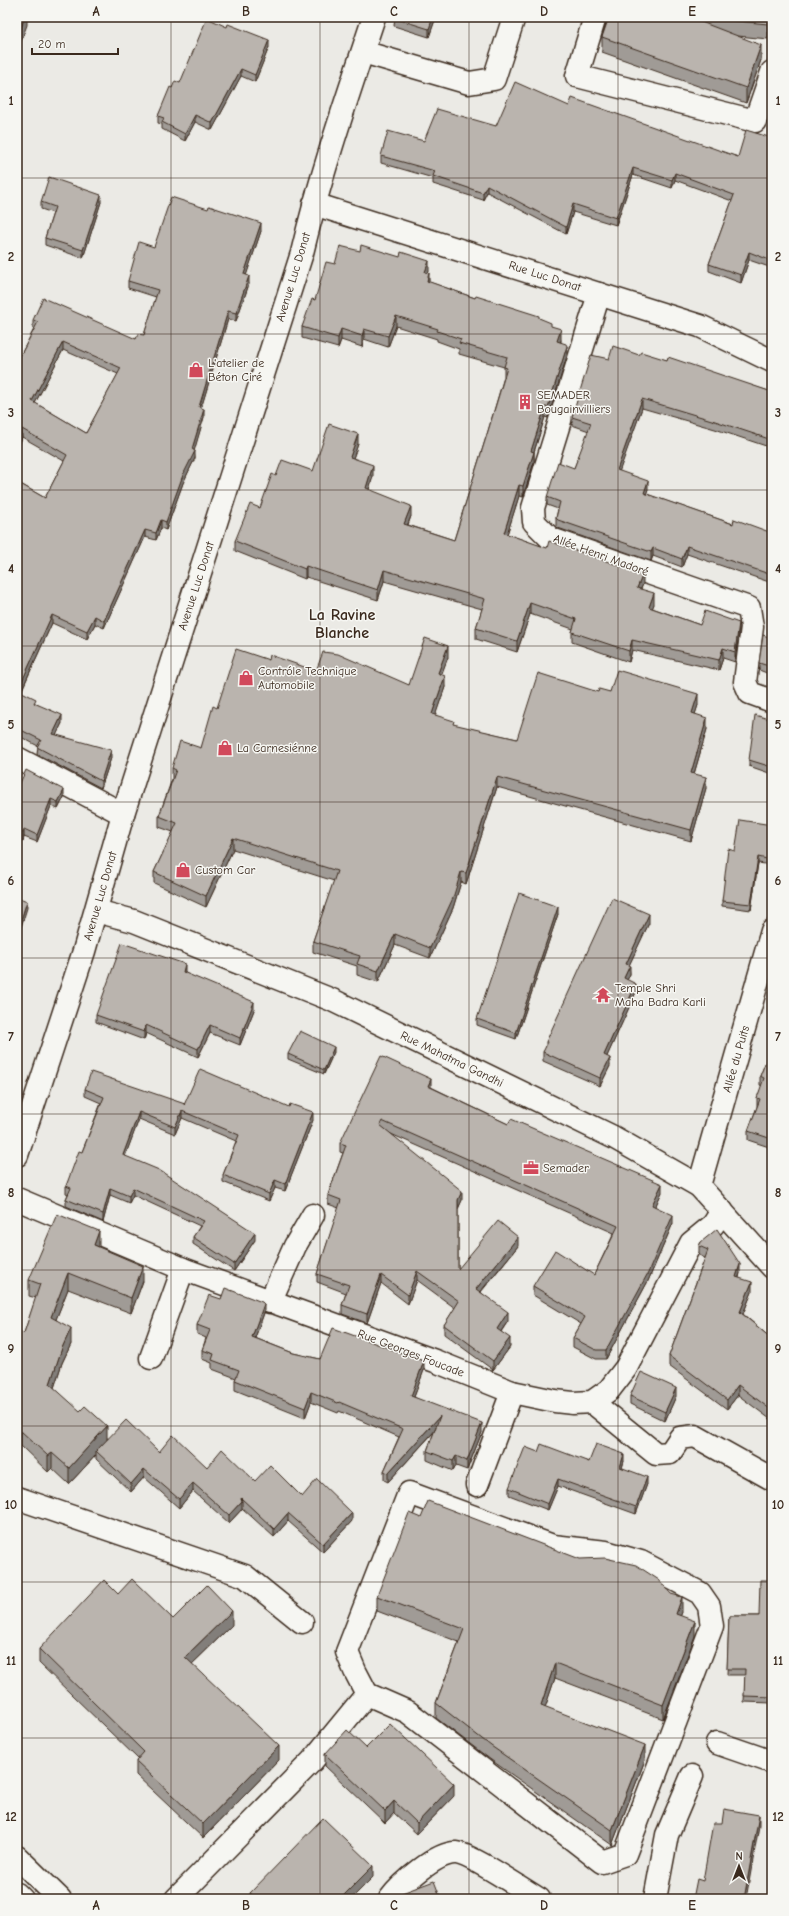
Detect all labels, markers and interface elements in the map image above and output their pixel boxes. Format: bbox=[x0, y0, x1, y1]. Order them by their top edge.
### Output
text: A bbox=[92, 4, 100, 19]
text: B bbox=[242, 4, 250, 19]
text: C bbox=[390, 4, 398, 19]
text: D bbox=[540, 4, 548, 19]
text: E bbox=[688, 4, 696, 19]
scale bar bbox=[32, 30, 118, 56]
text: 20 m bbox=[38, 37, 66, 51]
text: 1 bbox=[8, 93, 14, 108]
text: 1 bbox=[775, 93, 781, 108]
street label: Avenue Luc Donat bbox=[273, 230, 313, 323]
text: 2 bbox=[8, 249, 14, 264]
text: 2 bbox=[775, 249, 781, 264]
street label: Rue Luc Donat bbox=[507, 258, 583, 294]
place label: L'atelier de Béton Ciré bbox=[208, 356, 264, 384]
shop icon: L'atelier de Béton Ciré bbox=[187, 361, 205, 379]
place label: SEMADER Bougainvilliers bbox=[537, 388, 610, 416]
building icon: SEMADER Bougainvilliers bbox=[516, 393, 534, 411]
text: 3 bbox=[8, 405, 14, 420]
text: 3 bbox=[775, 405, 781, 420]
street label: Allée Henri Madoré bbox=[551, 531, 651, 579]
street label: Avenue Luc Donat bbox=[175, 539, 217, 632]
text: 4 bbox=[8, 561, 14, 576]
text: 4 bbox=[775, 561, 781, 576]
district label: La Ravine Blanche bbox=[309, 606, 375, 642]
place label: Contróle Technique Automobile bbox=[258, 664, 356, 692]
shop icon: Contróle Technique Automobile bbox=[237, 669, 255, 687]
text: 5 bbox=[8, 717, 15, 732]
text: 5 bbox=[775, 717, 782, 732]
shop icon: La Carnesiénne bbox=[216, 739, 234, 757]
place label: La Carnesiénne bbox=[237, 741, 317, 755]
street label: Avenue Luc Donat bbox=[81, 849, 120, 942]
shop icon: Custom Car bbox=[174, 861, 192, 879]
place label: Custom Car bbox=[195, 863, 255, 877]
text: 6 bbox=[8, 873, 15, 888]
text: 6 bbox=[775, 873, 782, 888]
place label: Temple Shri Maha Badra Karli bbox=[615, 981, 706, 1009]
temple icon: Temple Shri Maha Badra Karli bbox=[594, 986, 612, 1004]
street label: Allée du Puits bbox=[720, 1024, 752, 1094]
street label: Rue Mahatma Gandhi bbox=[398, 1028, 506, 1090]
text: 7 bbox=[8, 1029, 14, 1044]
text: 7 bbox=[775, 1029, 781, 1044]
office icon: Semader bbox=[522, 1159, 540, 1177]
place label: Semader bbox=[543, 1161, 589, 1175]
text: 8 bbox=[8, 1185, 14, 1200]
text: 8 bbox=[775, 1185, 781, 1200]
street label: Rue Georges Foucade bbox=[356, 1326, 466, 1380]
text: 9 bbox=[8, 1341, 15, 1356]
text: 9 bbox=[775, 1341, 782, 1356]
text: 10 bbox=[5, 1497, 17, 1512]
text: 10 bbox=[772, 1497, 784, 1512]
text: 11 bbox=[6, 1653, 16, 1668]
text: 11 bbox=[773, 1653, 783, 1668]
text: 12 bbox=[5, 1809, 17, 1824]
text: 12 bbox=[772, 1809, 784, 1824]
north arrow bbox=[719, 1846, 759, 1886]
text: N bbox=[735, 1850, 743, 1863]
text: A bbox=[92, 1898, 100, 1913]
text: B bbox=[242, 1898, 250, 1913]
text: C bbox=[390, 1898, 398, 1913]
text: D bbox=[540, 1898, 548, 1913]
text: E bbox=[688, 1898, 696, 1913]

